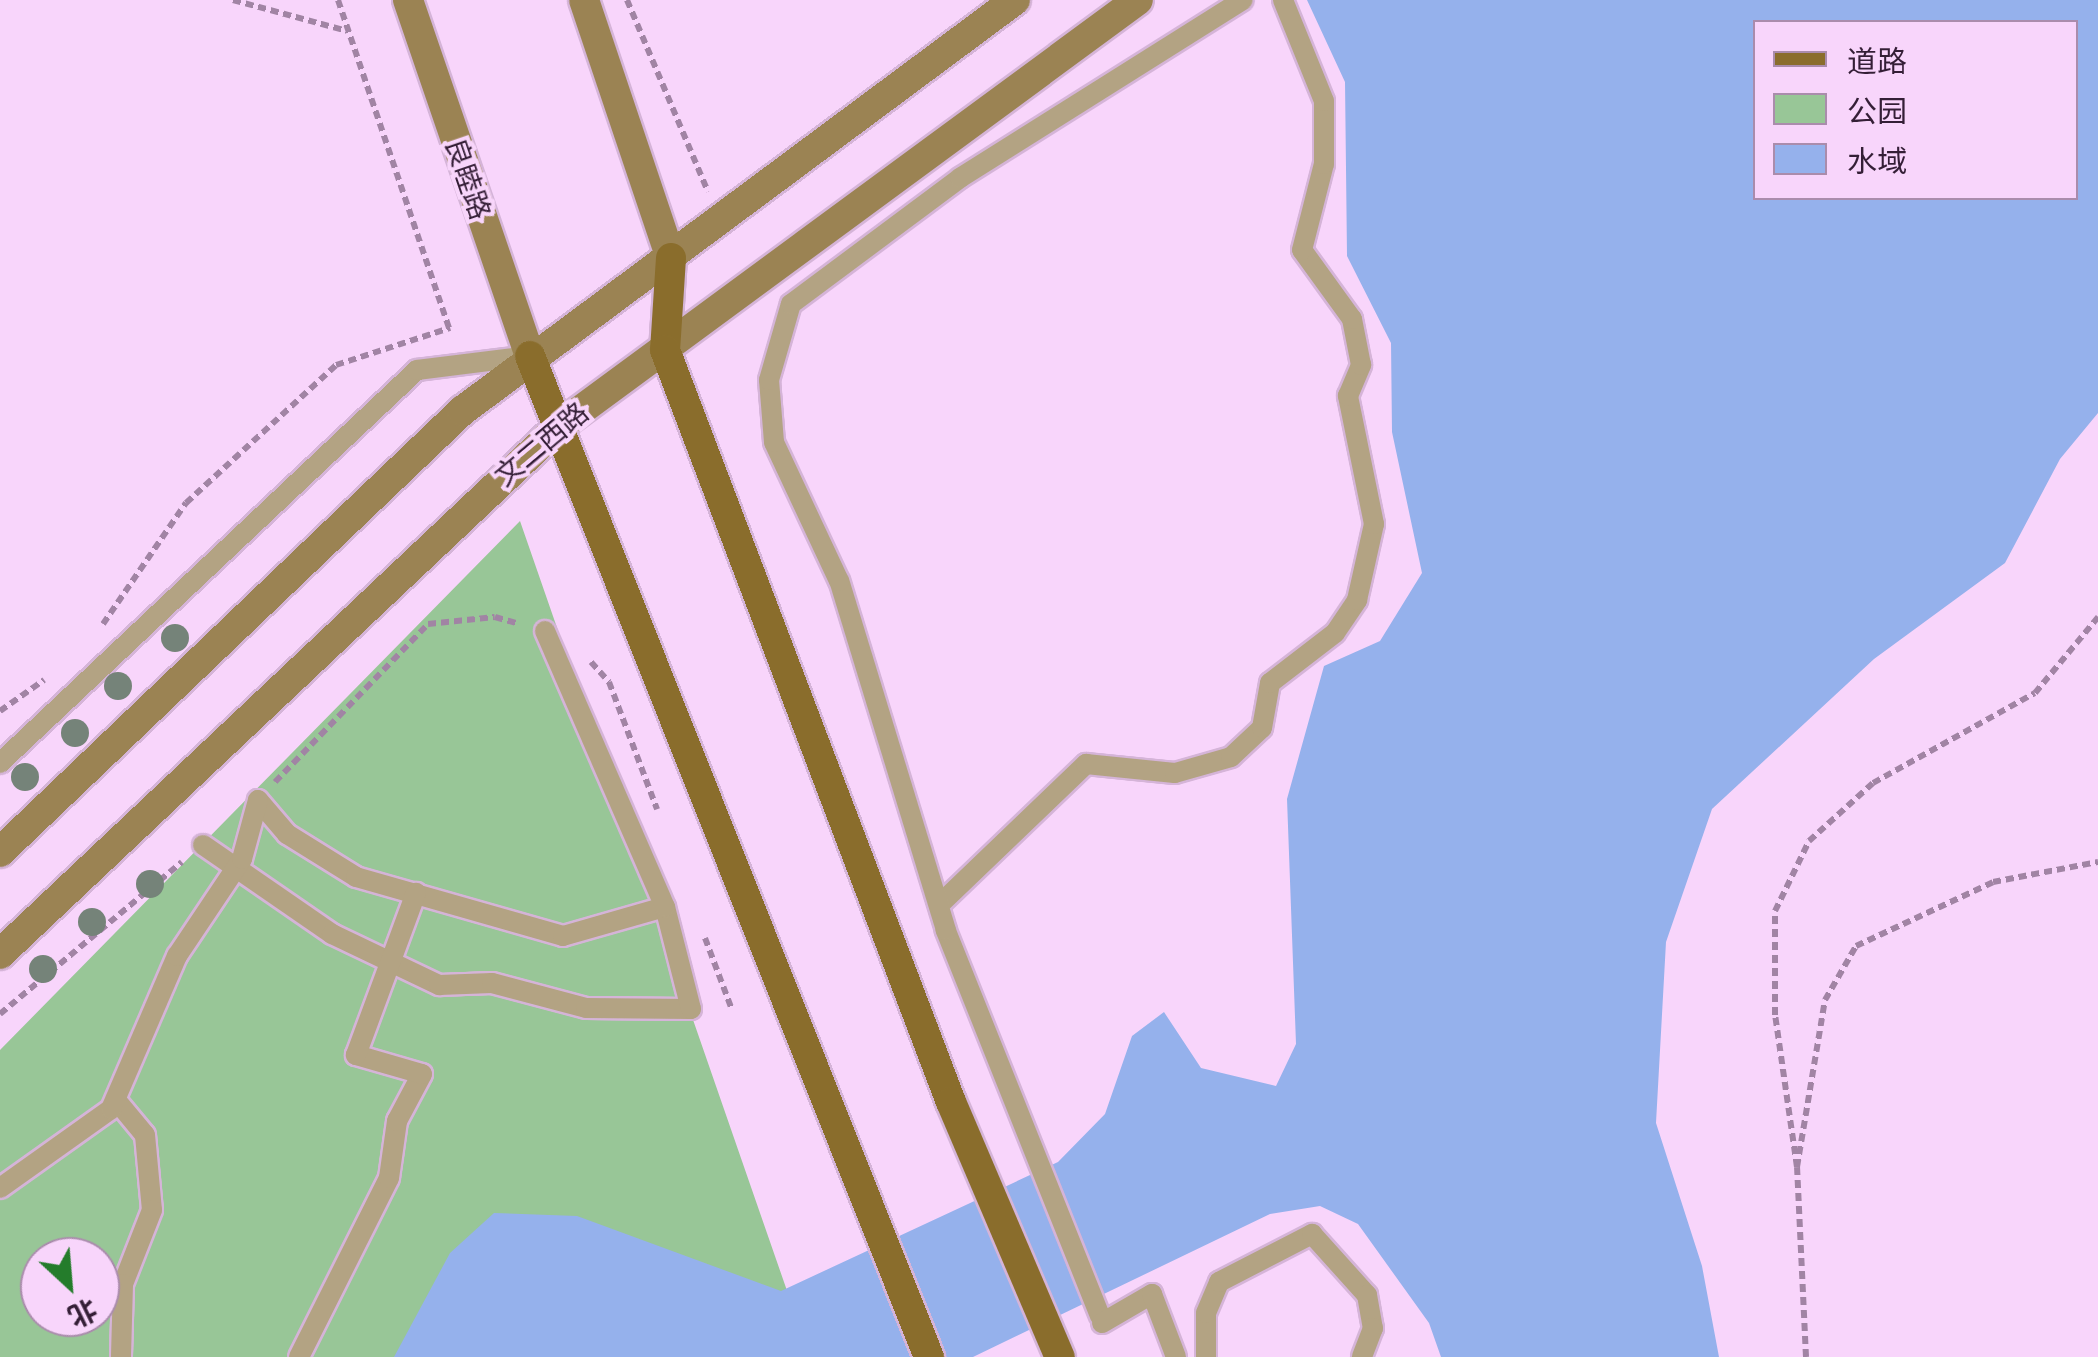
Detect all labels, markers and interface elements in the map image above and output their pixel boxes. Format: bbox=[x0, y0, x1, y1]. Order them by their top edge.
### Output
legend bbox=[1753, 20, 2078, 200]
text: 道路 bbox=[1847, 44, 1907, 81]
text: 公园 bbox=[1847, 94, 1907, 131]
street label: 良睦路 bbox=[437, 134, 497, 224]
text: 水域 bbox=[1847, 144, 1907, 181]
street label: 文二西路 bbox=[488, 396, 596, 494]
north arrow bbox=[20, 1237, 120, 1337]
text: 北 bbox=[62, 1291, 102, 1334]

